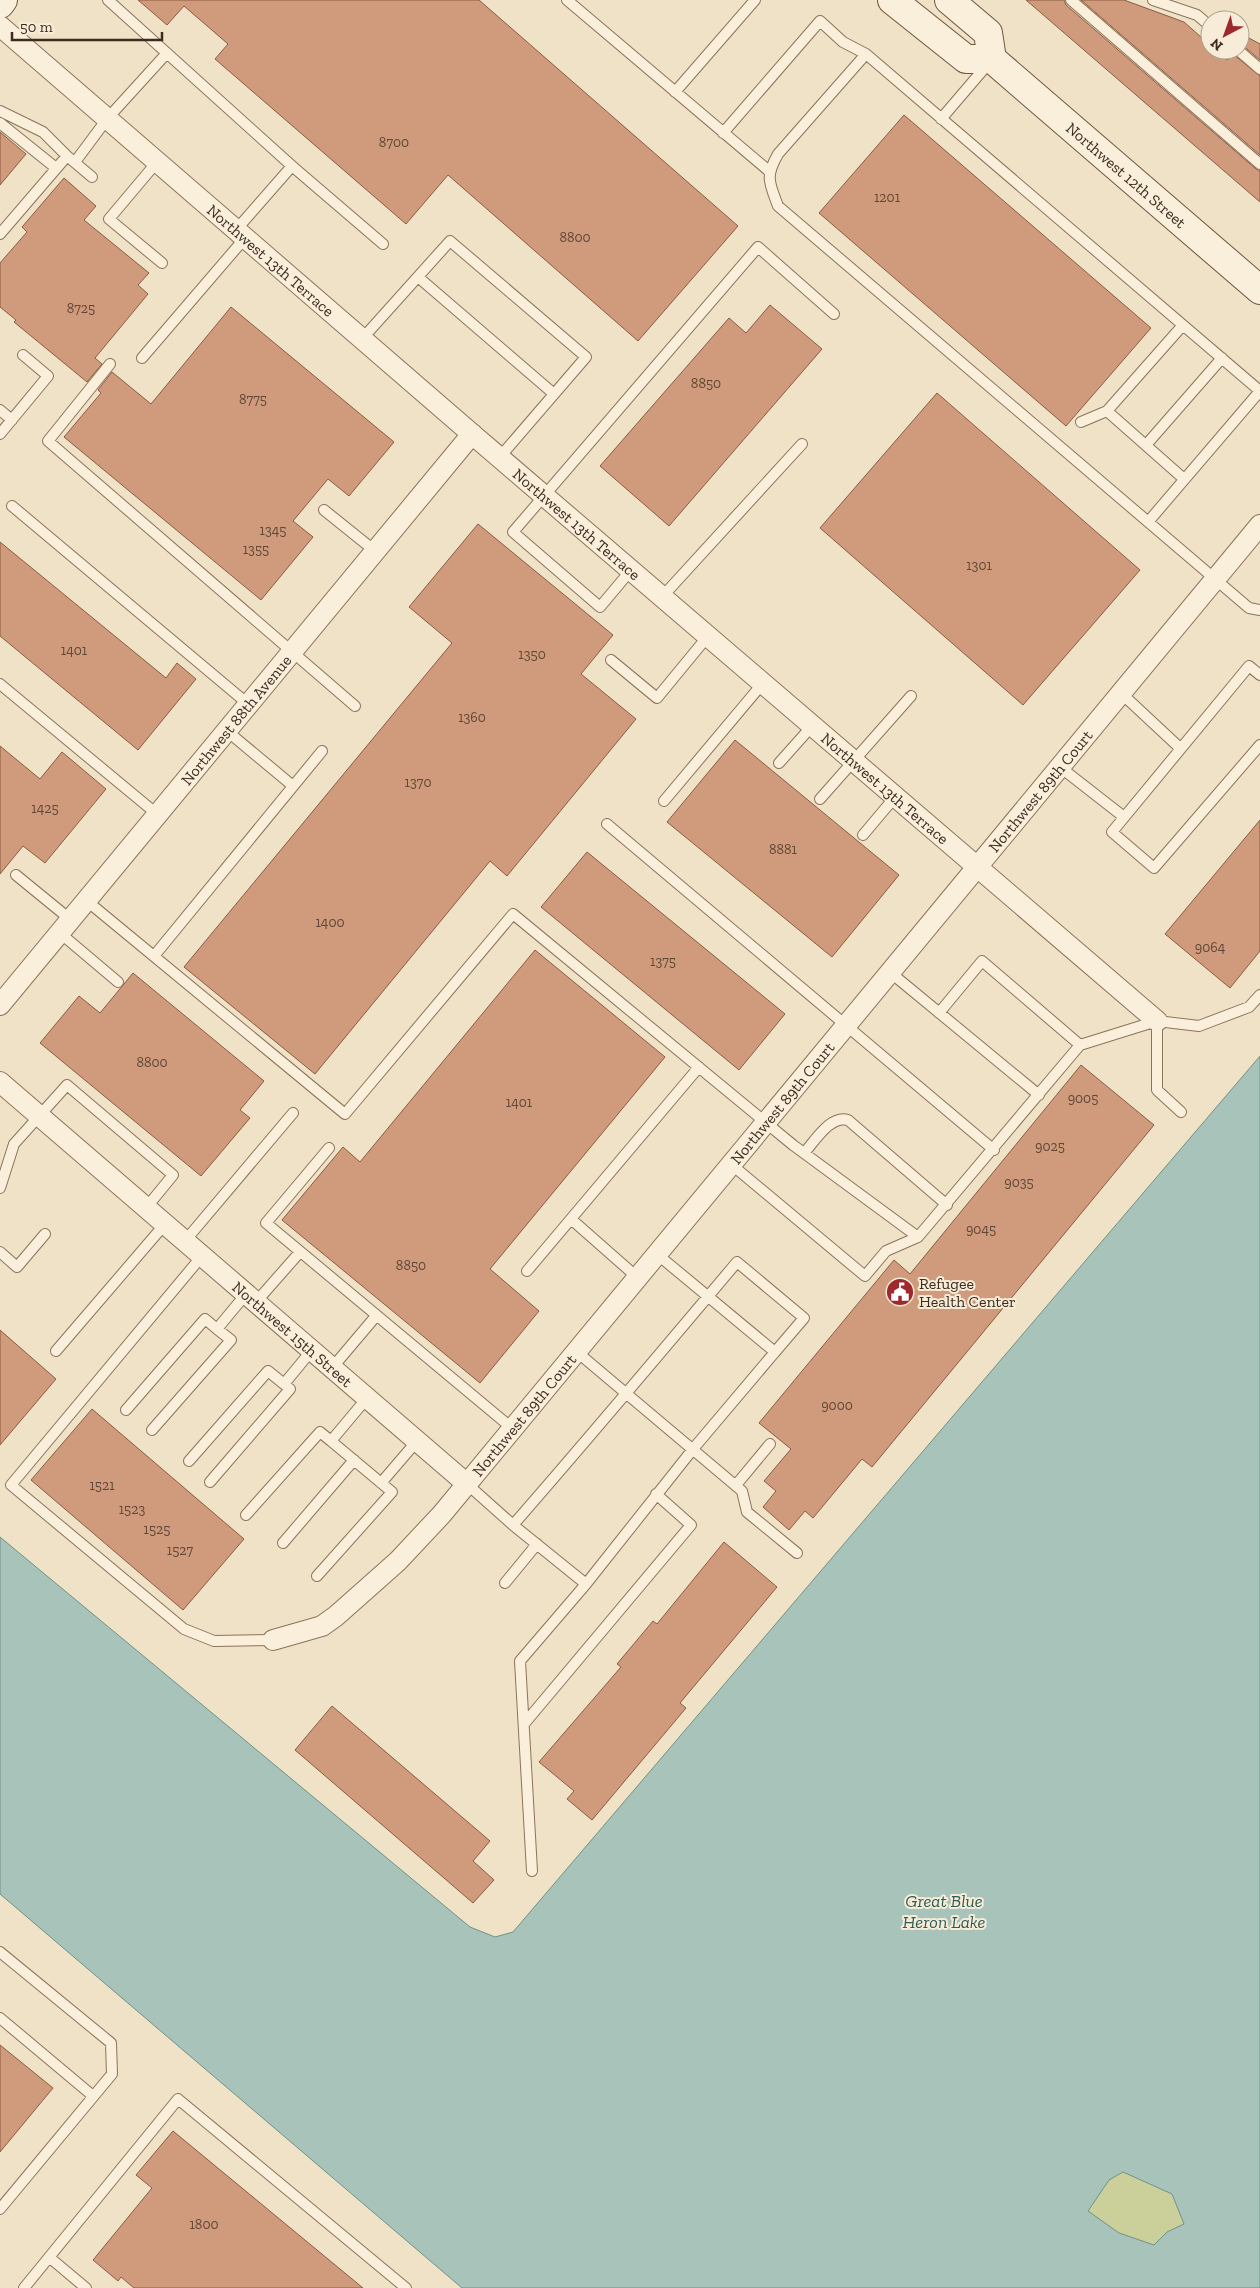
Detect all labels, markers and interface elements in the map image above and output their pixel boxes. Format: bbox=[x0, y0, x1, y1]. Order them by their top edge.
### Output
scale bar bbox=[12, 10, 162, 42]
north arrow bbox=[1200, 10, 1250, 60]
text: 50 m bbox=[20, 18, 53, 36]
text: N bbox=[1207, 34, 1226, 54]
street label: Northwest 12th Street bbox=[1062, 118, 1190, 232]
house number: 8700 bbox=[379, 134, 409, 151]
house number: 1201 bbox=[874, 189, 901, 206]
street label: Northwest 13th Terrace bbox=[203, 200, 338, 320]
house number: 8800 bbox=[559, 229, 591, 246]
house number: 8725 bbox=[67, 300, 95, 317]
house number: 8850 bbox=[691, 375, 721, 392]
house number: 8775 bbox=[239, 391, 267, 408]
street label: Northwest 13th Terrace bbox=[509, 464, 645, 584]
house number: 1345 bbox=[260, 522, 286, 539]
house number: 1355 bbox=[243, 541, 269, 558]
house number: 1301 bbox=[966, 557, 992, 574]
house number: 1401 bbox=[61, 642, 88, 659]
house number: 1350 bbox=[518, 646, 546, 663]
street label: Northwest 88th Avenue bbox=[176, 651, 295, 789]
house number: 1360 bbox=[458, 709, 486, 726]
street label: Northwest 89th Court bbox=[984, 726, 1096, 856]
street label: Northwest 13th Terrace bbox=[817, 728, 953, 848]
house number: 1370 bbox=[405, 774, 431, 791]
house number: 1425 bbox=[31, 800, 59, 817]
house number: 8881 bbox=[769, 841, 798, 858]
house number: 1400 bbox=[315, 914, 345, 931]
house number: 9064 bbox=[1195, 939, 1226, 956]
house number: 1375 bbox=[650, 953, 676, 970]
street label: Northwest 89th Court bbox=[726, 1038, 838, 1168]
house number: 8800 bbox=[136, 1054, 168, 1071]
house number: 9005 bbox=[1068, 1090, 1098, 1107]
house number: 1401 bbox=[506, 1094, 533, 1111]
house number: 9025 bbox=[1035, 1138, 1065, 1155]
house number: 9035 bbox=[1004, 1174, 1034, 1191]
house number: 9045 bbox=[966, 1221, 996, 1238]
house number: 8850 bbox=[396, 1257, 426, 1274]
place label: Refugee Health Center bbox=[919, 1274, 1016, 1311]
street label: Northwest 15th Street bbox=[229, 1277, 356, 1391]
public building icon: Refugee Health Center bbox=[885, 1277, 915, 1307]
street label: Northwest 89th Court bbox=[468, 1350, 580, 1480]
house number: 9000 bbox=[821, 1397, 853, 1414]
house number: 1521 bbox=[89, 1477, 115, 1494]
house number: 1523 bbox=[119, 1501, 145, 1518]
house number: 1525 bbox=[144, 1521, 170, 1538]
house number: 1527 bbox=[167, 1542, 194, 1559]
water label: Great Blue Heron Lake bbox=[903, 1890, 986, 1933]
house number: 1800 bbox=[189, 2216, 219, 2233]

